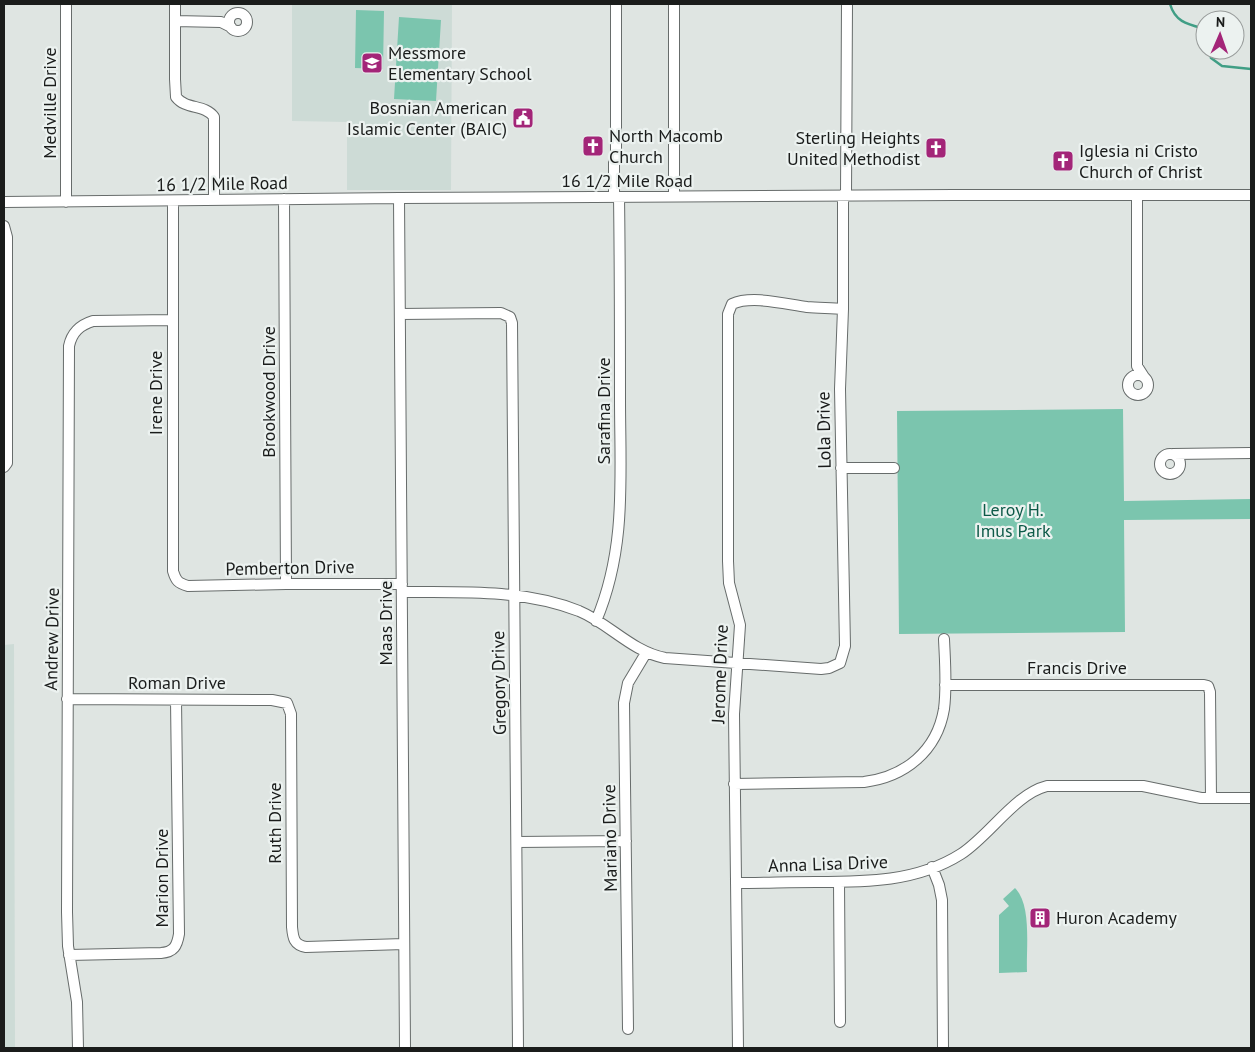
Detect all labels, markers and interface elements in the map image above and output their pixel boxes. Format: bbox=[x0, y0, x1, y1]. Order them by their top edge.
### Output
north arrow bbox=[1195, 10, 1245, 60]
text: N bbox=[1216, 13, 1225, 31]
place label: Messmore Elementary School bbox=[388, 41, 532, 85]
street label: Medville Drive bbox=[38, 47, 61, 159]
school or university icon: Messmore Elementary School bbox=[360, 51, 384, 75]
place label: Bosnian American Islamic Center (BAIC) bbox=[347, 96, 507, 140]
public building icon: Bosnian American Islamic Center (BAIC) bbox=[511, 106, 535, 130]
place label: North Macomb Church bbox=[609, 124, 723, 168]
place label: Sterling Heights United Methodist bbox=[787, 126, 920, 170]
church icon: North Macomb Church bbox=[581, 134, 605, 158]
church icon: Sterling Heights United Methodist bbox=[924, 136, 948, 160]
place label: Iglesia ni Cristo Church of Christ bbox=[1079, 139, 1202, 183]
church icon: Iglesia ni Cristo Church of Christ bbox=[1051, 149, 1075, 173]
street label: 16 1/2 Mile Road bbox=[561, 169, 693, 192]
street label: 16 1/2 Mile Road bbox=[156, 171, 288, 196]
street label: Brookwood Drive bbox=[257, 326, 280, 458]
street label: Irene Drive bbox=[144, 351, 167, 435]
street label: Sarafina Drive bbox=[592, 357, 615, 465]
street label: Lola Drive bbox=[811, 391, 836, 469]
park label: Leroy H. Imus Park bbox=[975, 498, 1051, 542]
street label: Pemberton Drive bbox=[225, 555, 355, 580]
street label: Maas Drive bbox=[374, 581, 397, 665]
street label: Andrew Drive bbox=[39, 587, 64, 691]
street label: Jerome Drive bbox=[706, 624, 733, 725]
street label: Gregory Drive bbox=[486, 631, 511, 735]
street label: Francis Drive bbox=[1027, 656, 1127, 679]
street label: Roman Drive bbox=[128, 671, 226, 694]
street label: Ruth Drive bbox=[263, 782, 286, 864]
street label: Mariano Drive bbox=[597, 784, 622, 892]
street label: Marion Drive bbox=[150, 829, 173, 927]
street label: Anna Lisa Drive bbox=[768, 850, 888, 877]
building icon: Huron Academy bbox=[1028, 906, 1052, 930]
place label: Huron Academy bbox=[1056, 906, 1177, 929]

